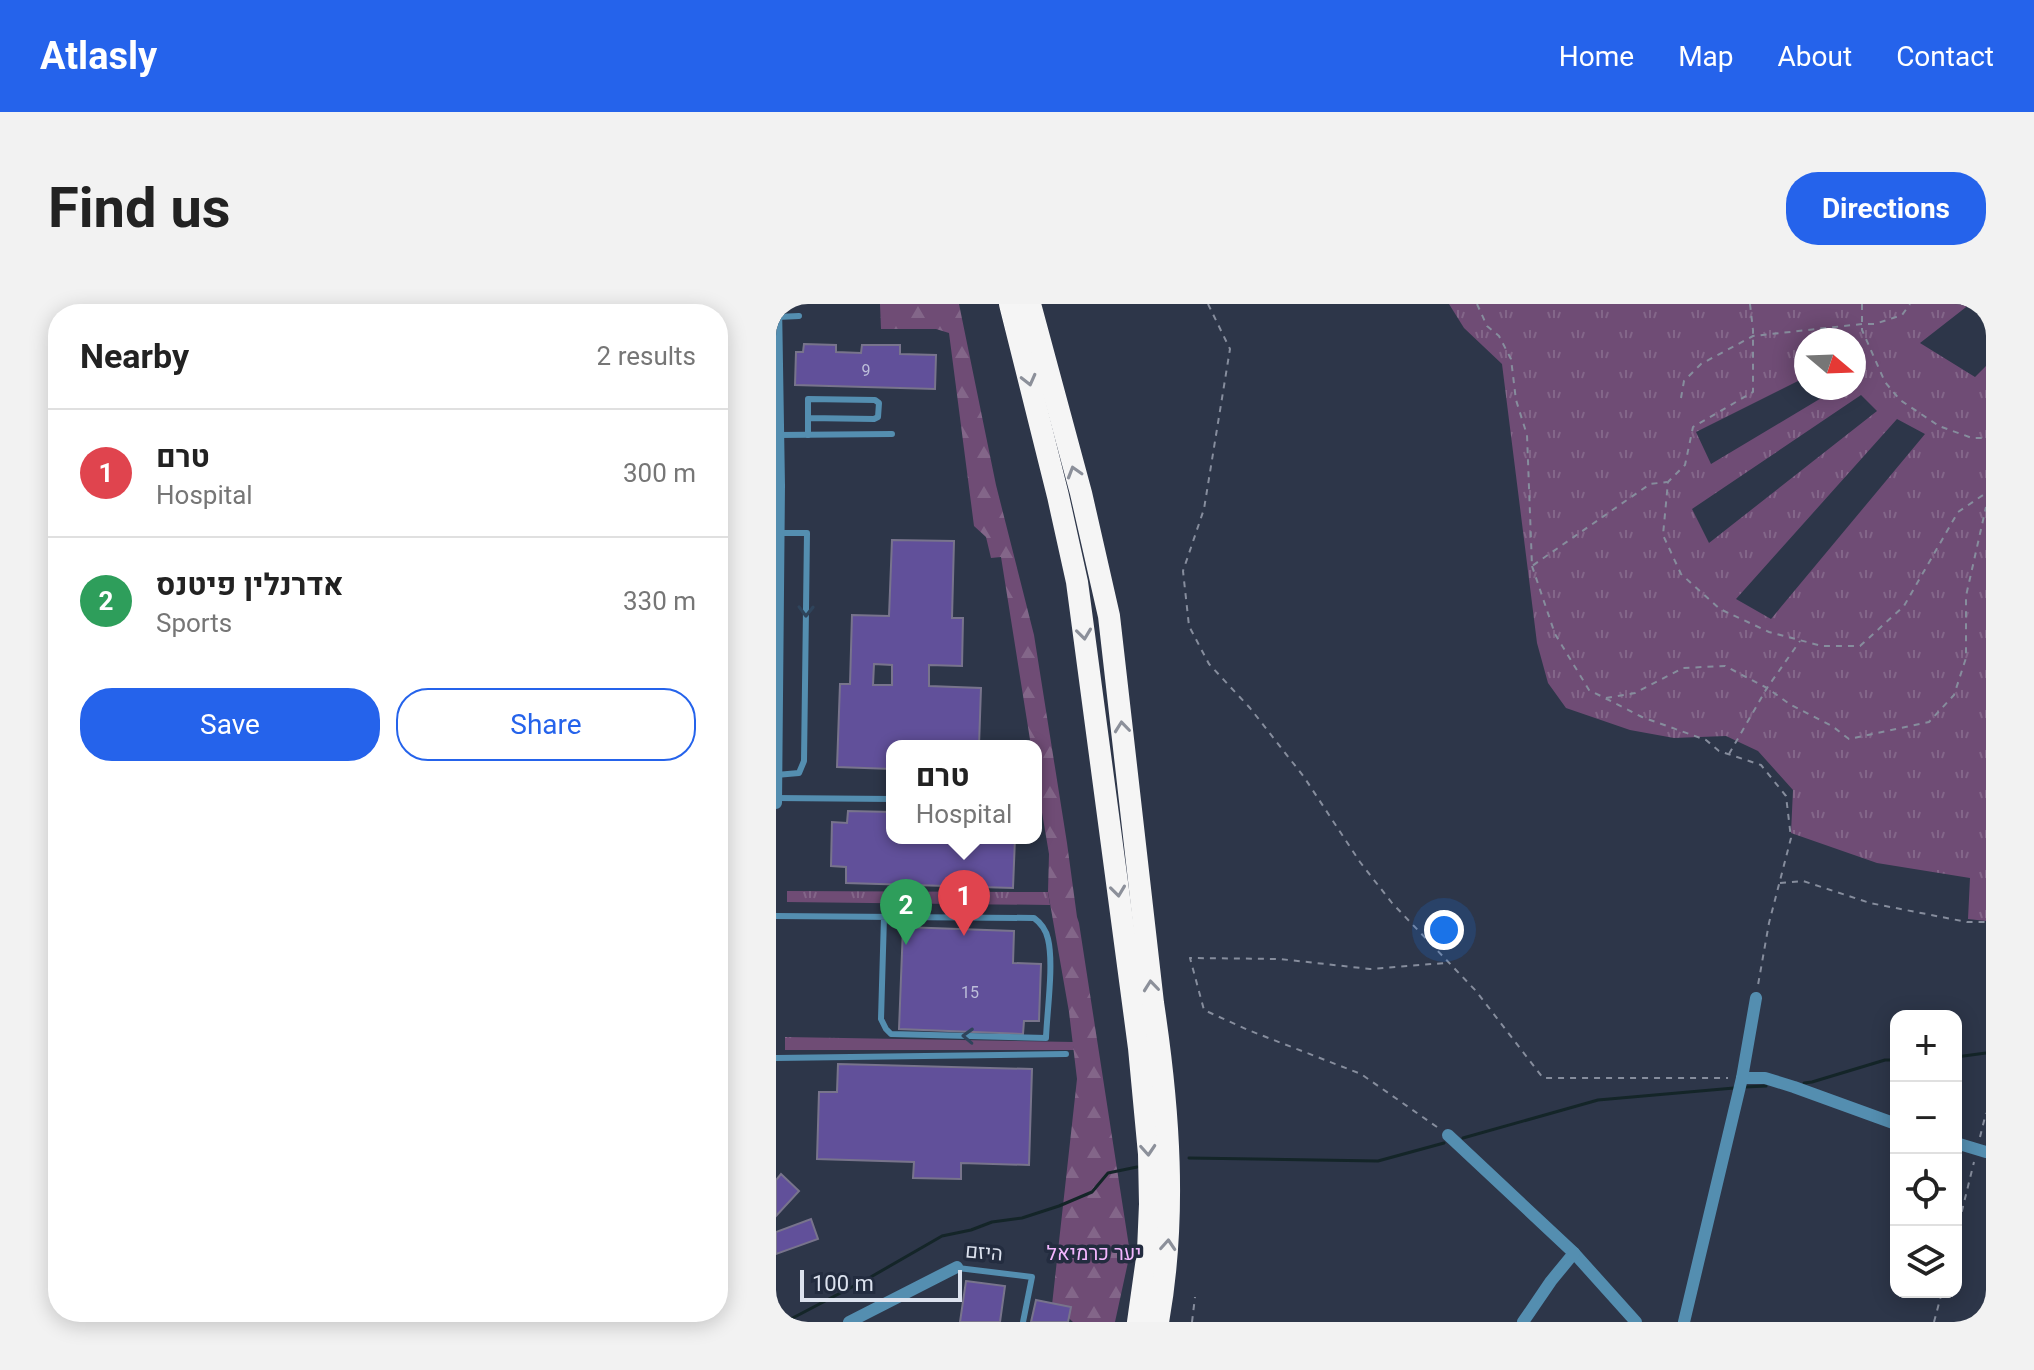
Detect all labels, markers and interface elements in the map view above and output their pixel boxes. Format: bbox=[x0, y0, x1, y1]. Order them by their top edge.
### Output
text: Atlasly bbox=[40, 34, 157, 78]
text: Home bbox=[1559, 40, 1634, 73]
text: Map bbox=[1678, 40, 1734, 73]
text: About bbox=[1778, 40, 1852, 73]
text: Contact bbox=[1896, 40, 1994, 73]
button: Directions bbox=[1786, 172, 1986, 245]
text: Find us bbox=[48, 175, 231, 241]
north arrow bbox=[1794, 328, 1866, 400]
text: Nearby bbox=[80, 336, 189, 376]
text: 2 results bbox=[597, 341, 696, 371]
house number: 9 bbox=[862, 361, 871, 380]
one-way arrow bbox=[1020, 372, 1037, 386]
text: טרם bbox=[156, 439, 210, 474]
text: 1 bbox=[99, 458, 113, 488]
text: 300 m bbox=[623, 458, 696, 488]
one-way arrow bbox=[1067, 466, 1083, 480]
text: Hospital bbox=[156, 480, 253, 510]
text: אדרנלין פיטנס bbox=[156, 567, 343, 602]
text: 2 bbox=[99, 586, 113, 616]
text: 330 m bbox=[623, 586, 696, 616]
one-way arrow bbox=[797, 605, 815, 618]
text: Sports bbox=[156, 608, 232, 638]
one-way arrow bbox=[1075, 628, 1092, 641]
button: Save bbox=[80, 688, 380, 761]
button: Share bbox=[396, 688, 696, 761]
one-way arrow bbox=[1113, 721, 1130, 734]
popup bbox=[886, 740, 1042, 844]
text: טרם bbox=[916, 758, 969, 793]
text: Hospital bbox=[916, 799, 1012, 829]
pin: 1 bbox=[938, 870, 990, 936]
pin: 2 bbox=[880, 879, 932, 945]
one-way arrow bbox=[1109, 885, 1126, 898]
your location bbox=[1424, 910, 1464, 950]
one-way arrow bbox=[1142, 979, 1159, 992]
house number: 15 bbox=[961, 983, 979, 1002]
map controls bbox=[1890, 1010, 1962, 1298]
button: + bbox=[1890, 1010, 1962, 1082]
one-way arrow bbox=[961, 1027, 974, 1044]
button: − bbox=[1890, 1082, 1962, 1154]
one-way arrow bbox=[1139, 1144, 1156, 1157]
button: locate bbox=[1890, 1154, 1962, 1226]
button: layers bbox=[1890, 1226, 1962, 1298]
street label: היזם bbox=[964, 1238, 1004, 1266]
one-way arrow bbox=[1159, 1238, 1176, 1251]
park label: יער כרמיאל bbox=[1047, 1241, 1141, 1265]
scale bar bbox=[800, 1266, 962, 1302]
text: 100 m bbox=[812, 1271, 874, 1296]

